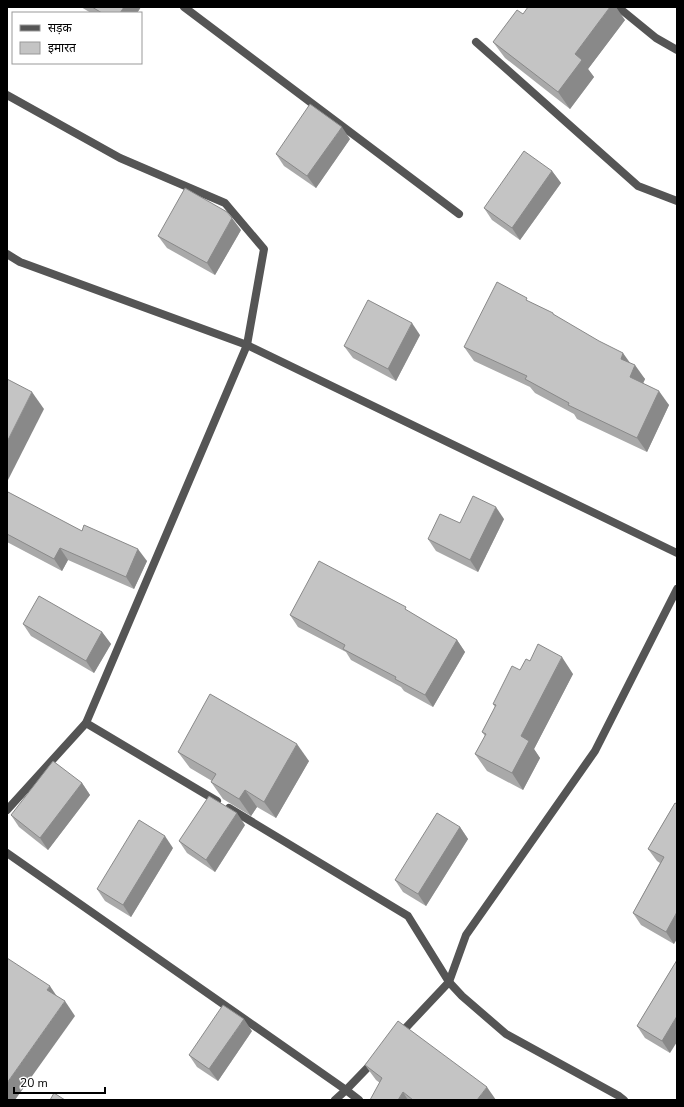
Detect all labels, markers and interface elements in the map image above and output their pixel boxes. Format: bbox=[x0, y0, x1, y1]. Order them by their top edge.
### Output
legend bbox=[12, 12, 142, 64]
text: सड़क bbox=[48, 20, 73, 36]
text: इमारत bbox=[48, 40, 77, 56]
scale bar bbox=[14, 1069, 105, 1095]
text: 20 m bbox=[20, 1075, 48, 1091]

